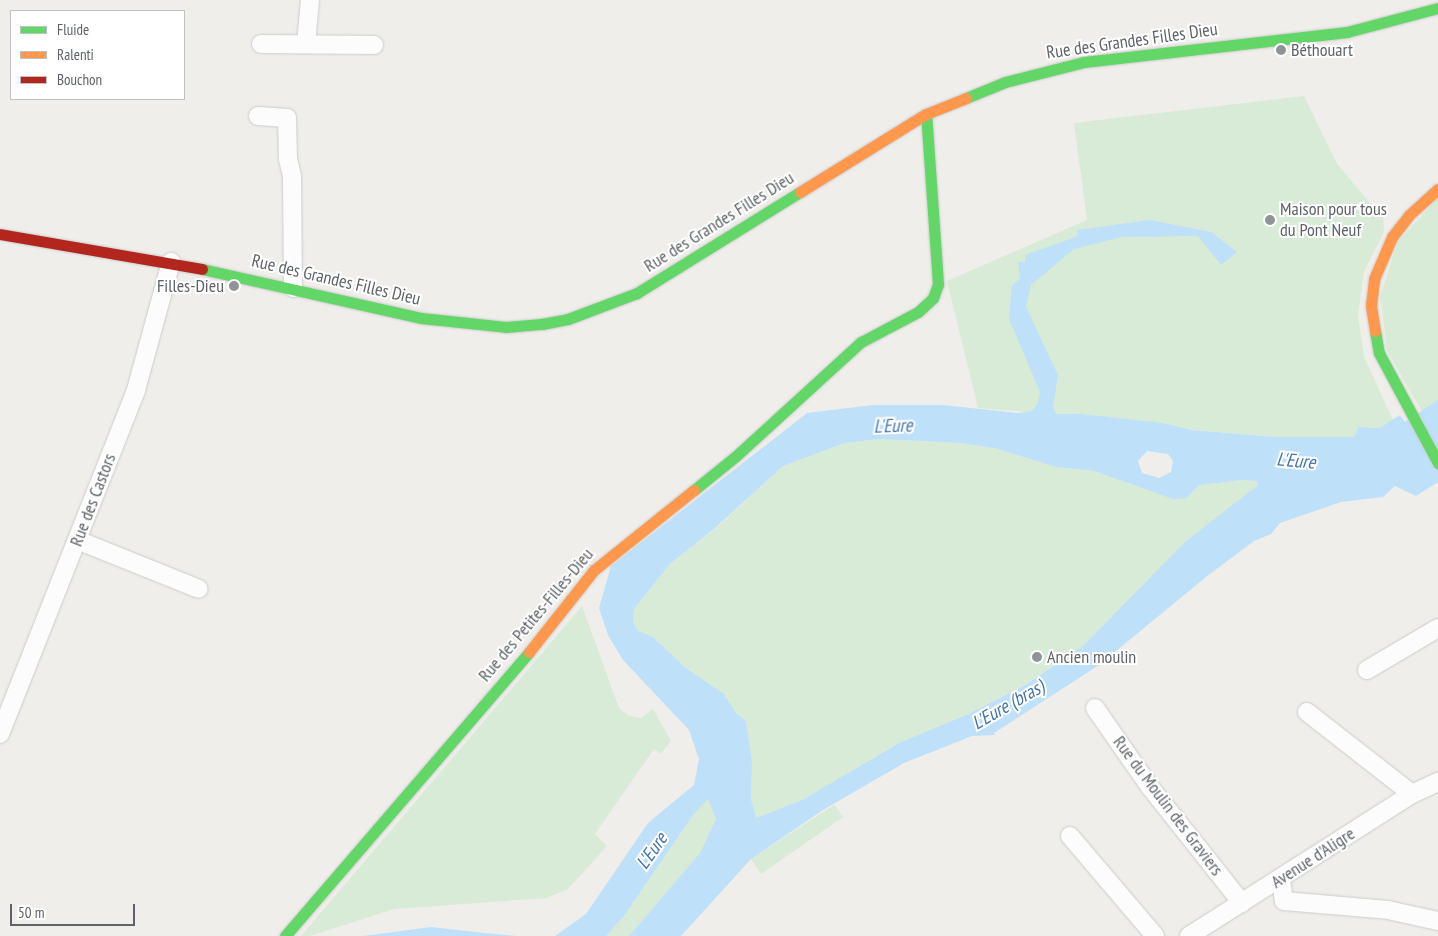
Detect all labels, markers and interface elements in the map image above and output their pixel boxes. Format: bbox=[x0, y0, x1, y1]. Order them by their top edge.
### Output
legend bbox=[10, 10, 185, 100]
street label: Rue des Grandes Filles Dieu bbox=[1045, 18, 1219, 64]
text: Fluide bbox=[57, 20, 89, 39]
place label: Béthouart bbox=[1291, 39, 1353, 61]
marker: Béthouart bbox=[1275, 44, 1287, 56]
text: Ralenti bbox=[57, 45, 94, 64]
text: Bouchon bbox=[57, 70, 102, 89]
street label: Rue des Grandes Filles Dieu bbox=[640, 167, 798, 277]
place label: Maison pour tous du Pont Neuf bbox=[1280, 199, 1387, 242]
marker: Maison pour tous du Pont Neuf bbox=[1264, 214, 1276, 226]
street label: Rue des Grandes Filles Dieu bbox=[250, 250, 422, 310]
place label: Filles-Dieu bbox=[157, 275, 224, 297]
marker: Filles-Dieu bbox=[228, 280, 240, 292]
water label: L'Eure bbox=[873, 414, 913, 438]
water label: L'Eure bbox=[1276, 448, 1316, 474]
street label: Rue des Castors bbox=[65, 451, 121, 549]
street label: Rue des Petites-Filles-Dieu bbox=[474, 544, 598, 686]
place label: Ancien moulin bbox=[1047, 646, 1136, 668]
marker: Ancien moulin bbox=[1031, 651, 1043, 663]
water label: L'Eure (bras) bbox=[968, 675, 1048, 735]
street label: Rue du Moulin des Graviers bbox=[1108, 732, 1228, 880]
street label: Avenue d'Aligre bbox=[1267, 823, 1359, 893]
water label: L'Eure bbox=[632, 829, 672, 873]
scale bar bbox=[12, 894, 138, 926]
text: 50 m bbox=[18, 903, 44, 922]

